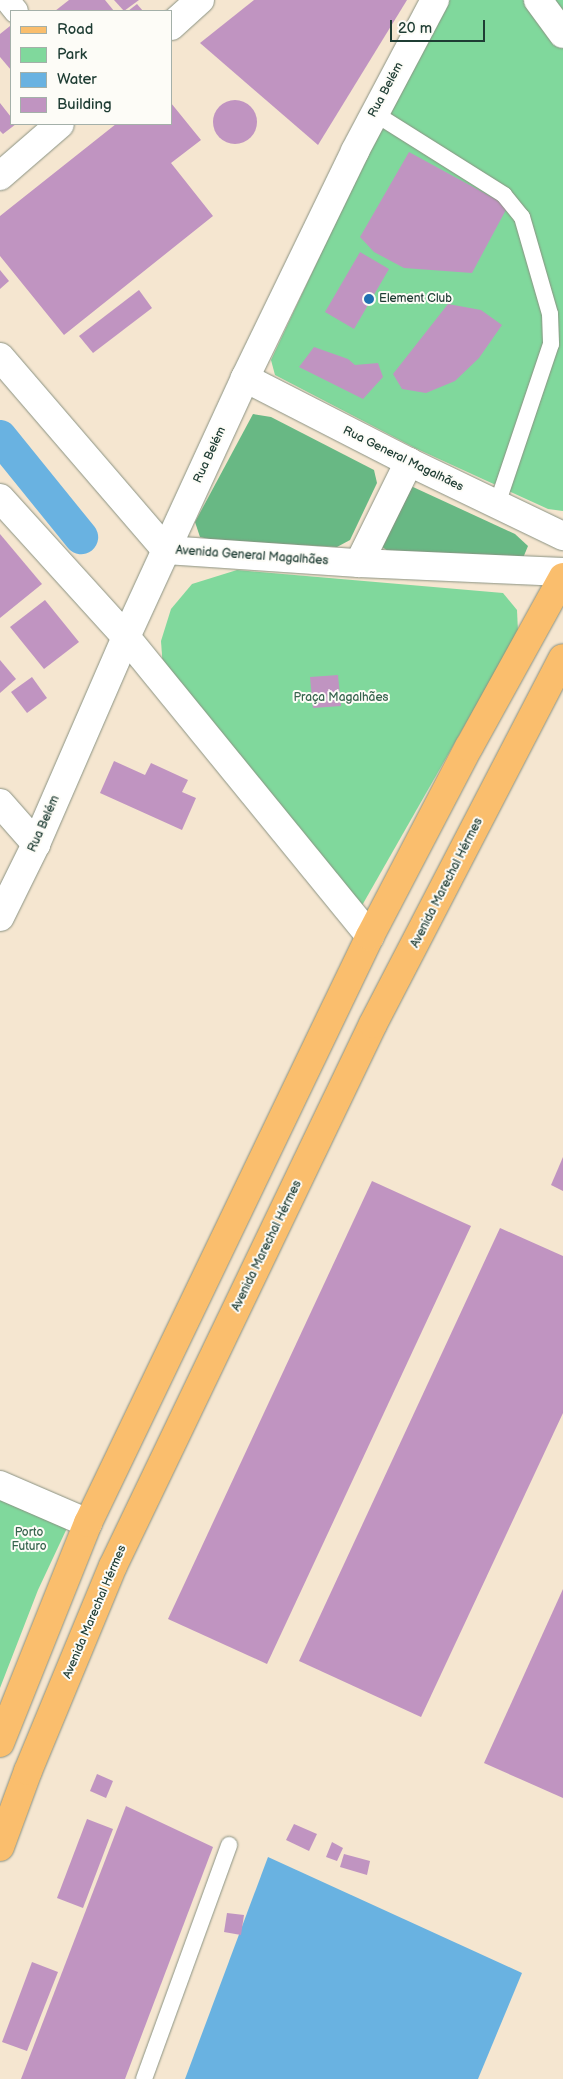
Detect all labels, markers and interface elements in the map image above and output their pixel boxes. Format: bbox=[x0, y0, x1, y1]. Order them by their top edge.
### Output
legend bbox=[10, 10, 172, 125]
scale bar bbox=[393, 10, 488, 42]
text: 20 m bbox=[398, 19, 432, 38]
text: Road bbox=[57, 20, 93, 39]
text: Park bbox=[57, 45, 87, 64]
street label: Rua Belém bbox=[365, 60, 407, 120]
text: Water bbox=[57, 70, 97, 89]
text: Building bbox=[57, 95, 112, 114]
place label: Element Club bbox=[379, 292, 452, 306]
marker: Element Club bbox=[363, 293, 375, 305]
street label: Rua General Magalhães bbox=[340, 424, 466, 494]
street label: Rua Belém bbox=[191, 425, 229, 485]
street label: Avenida General Magalhães bbox=[175, 543, 329, 569]
park label: Praça Magalhães bbox=[294, 691, 388, 705]
street label: Rua Belém bbox=[25, 794, 63, 854]
street label: Avenida Marechal Hérmes bbox=[408, 816, 486, 950]
street label: Avenida Marechal Hérmes bbox=[229, 1178, 305, 1314]
park label: Porto Futuro bbox=[12, 1526, 46, 1554]
street label: Avenida Marechal Hérmes bbox=[60, 1543, 130, 1681]

